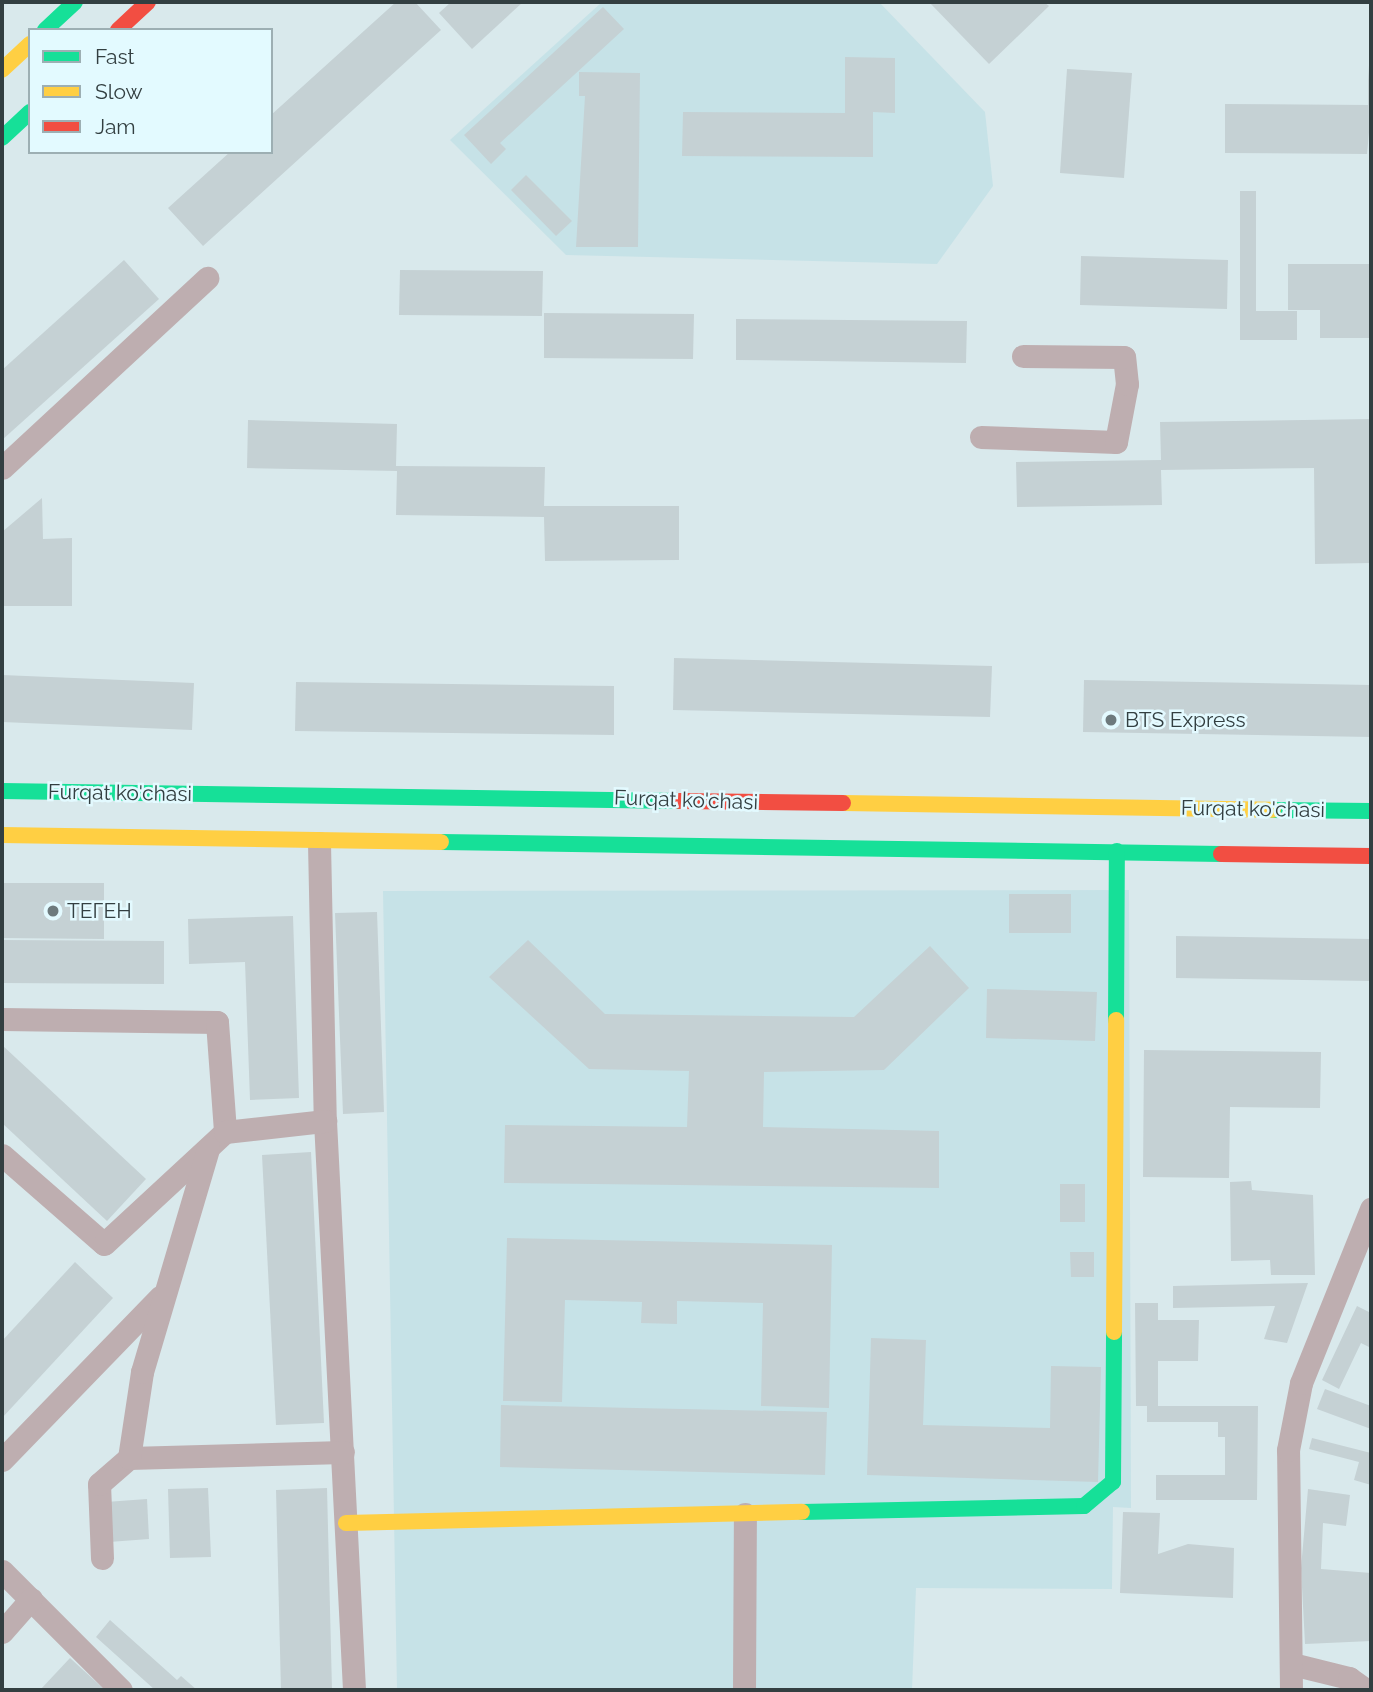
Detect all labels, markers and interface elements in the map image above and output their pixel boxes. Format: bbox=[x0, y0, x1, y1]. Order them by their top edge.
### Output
legend bbox=[28, 28, 273, 154]
text: Fast bbox=[95, 44, 135, 69]
text: Slow bbox=[95, 79, 143, 104]
text: Jam bbox=[95, 114, 136, 139]
place label: BTS Express bbox=[1125, 707, 1246, 733]
marker: BTS Express bbox=[1103, 712, 1119, 728]
street label: Furqat ko'chasi bbox=[48, 779, 192, 807]
street label: Furqat ko'chasi bbox=[614, 785, 758, 815]
street label: Furqat ko'chasi bbox=[1181, 795, 1325, 823]
place label: ТЕГЕН bbox=[67, 898, 132, 924]
marker: ТЕГЕН bbox=[45, 903, 61, 919]

